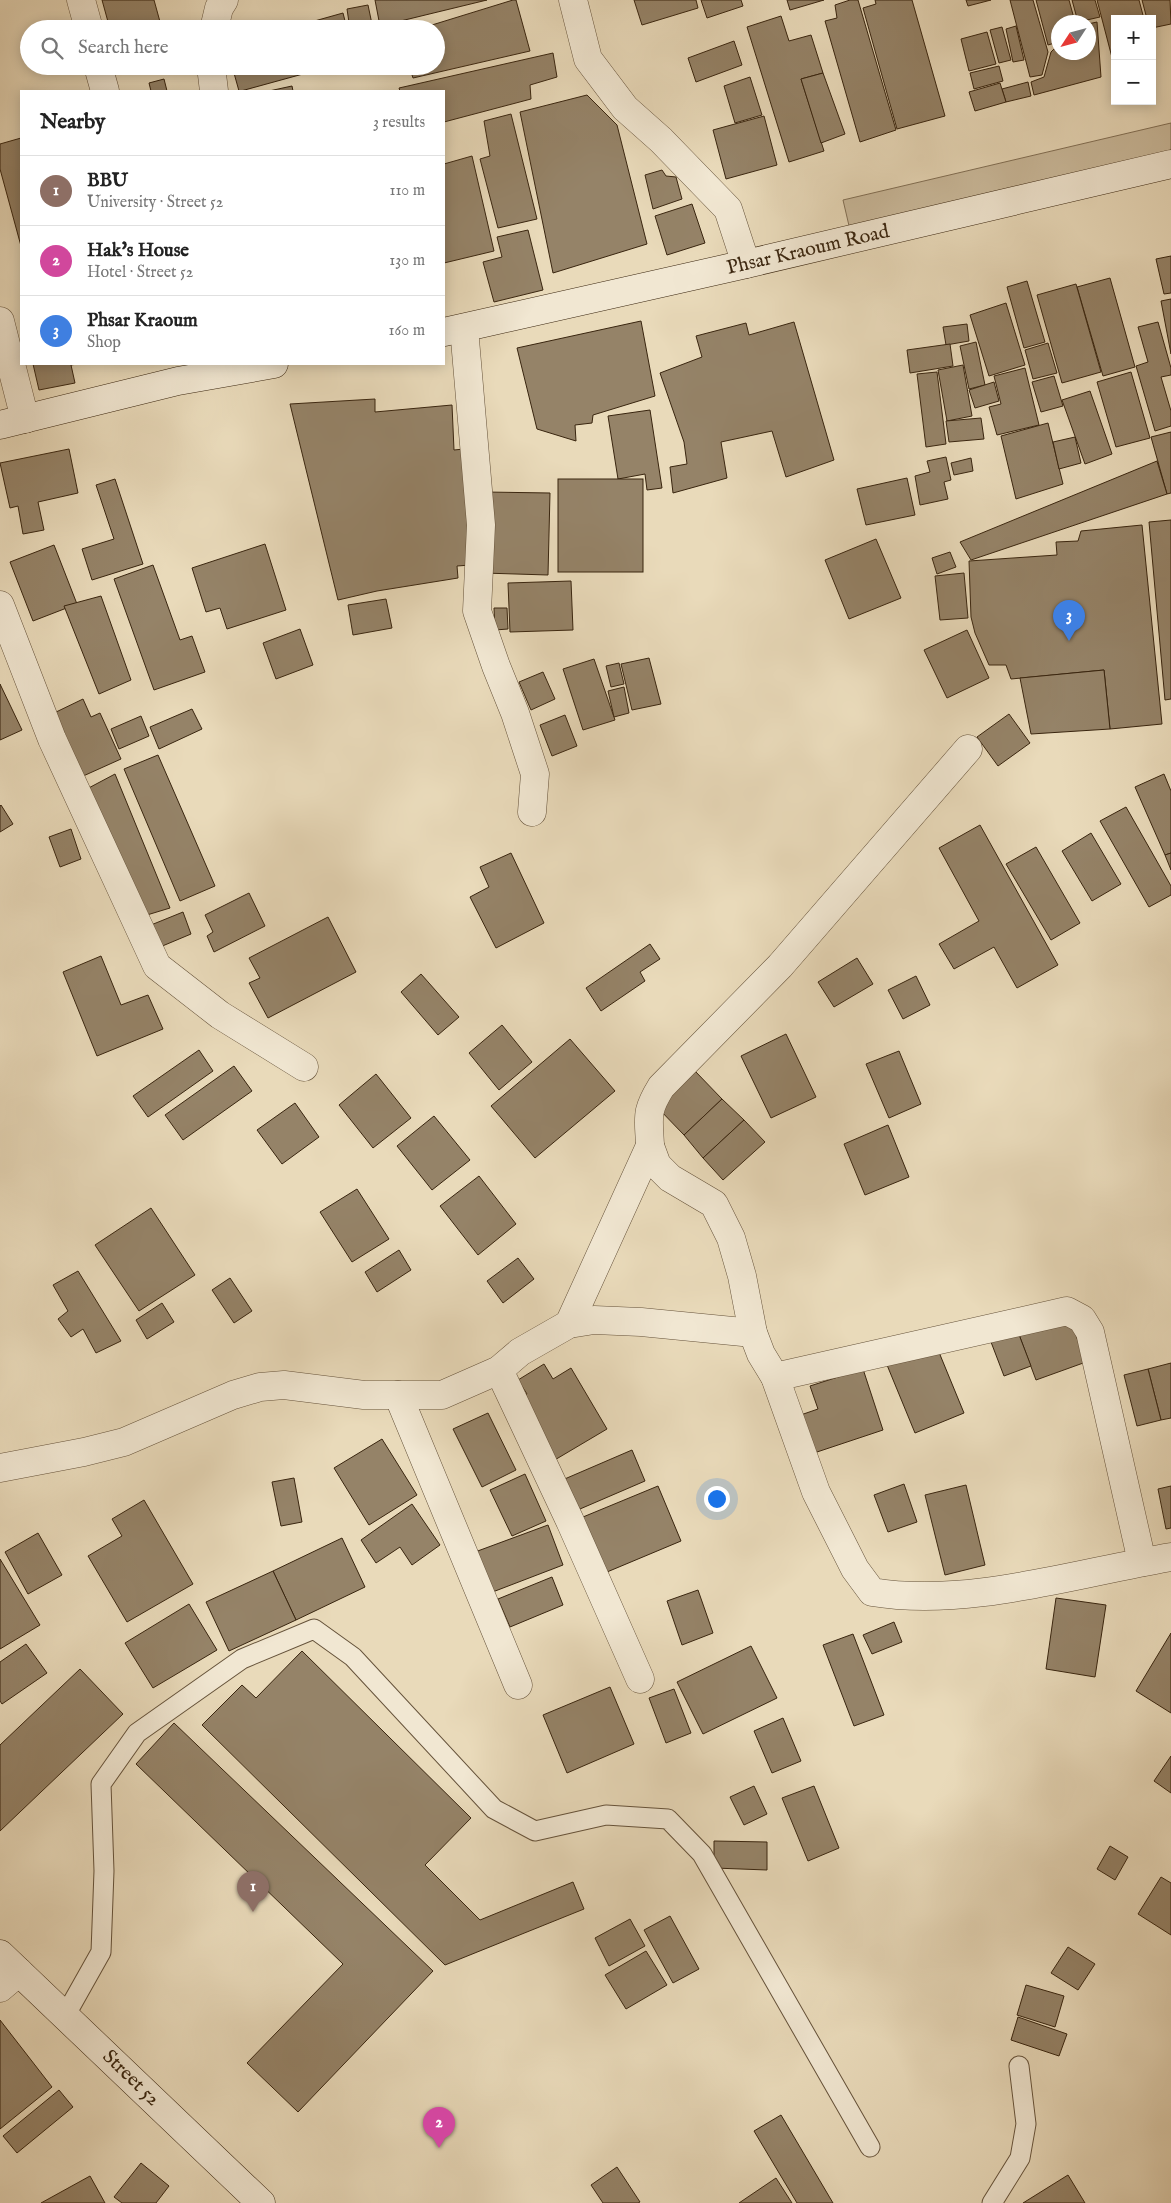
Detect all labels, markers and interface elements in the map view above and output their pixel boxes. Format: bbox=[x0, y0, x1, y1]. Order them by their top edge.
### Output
north arrow bbox=[1051, 15, 1096, 60]
map controls bbox=[1111, 15, 1156, 105]
button: + bbox=[1111, 15, 1156, 60]
search box bbox=[20, 20, 445, 75]
icon: search bbox=[38, 34, 66, 62]
text: Search here bbox=[78, 36, 169, 60]
button: − bbox=[1111, 60, 1156, 105]
text: Nearby bbox=[40, 109, 105, 136]
text: 3 results bbox=[373, 113, 425, 133]
text: BBU bbox=[87, 169, 128, 193]
text: 1 bbox=[53, 181, 59, 201]
text: 110 m bbox=[389, 181, 425, 201]
text: University · Street 52 bbox=[87, 193, 223, 213]
street label: Phsar Kraoum Road bbox=[724, 219, 892, 281]
text: Hak's House bbox=[87, 239, 189, 263]
text: 2 bbox=[52, 251, 60, 271]
text: 130 m bbox=[389, 251, 425, 271]
text: Hotel · Street 52 bbox=[87, 263, 193, 283]
text: Phsar Kraoum bbox=[87, 309, 198, 333]
text: 3 bbox=[53, 321, 59, 341]
text: 160 m bbox=[389, 321, 425, 341]
text: Shop bbox=[87, 333, 121, 353]
pin: 3 bbox=[1053, 600, 1085, 641]
your location bbox=[704, 1486, 730, 1512]
pin: 1 bbox=[237, 1871, 269, 1912]
street label: Street 52 bbox=[97, 2044, 165, 2112]
pin: 2 bbox=[423, 2107, 455, 2148]

